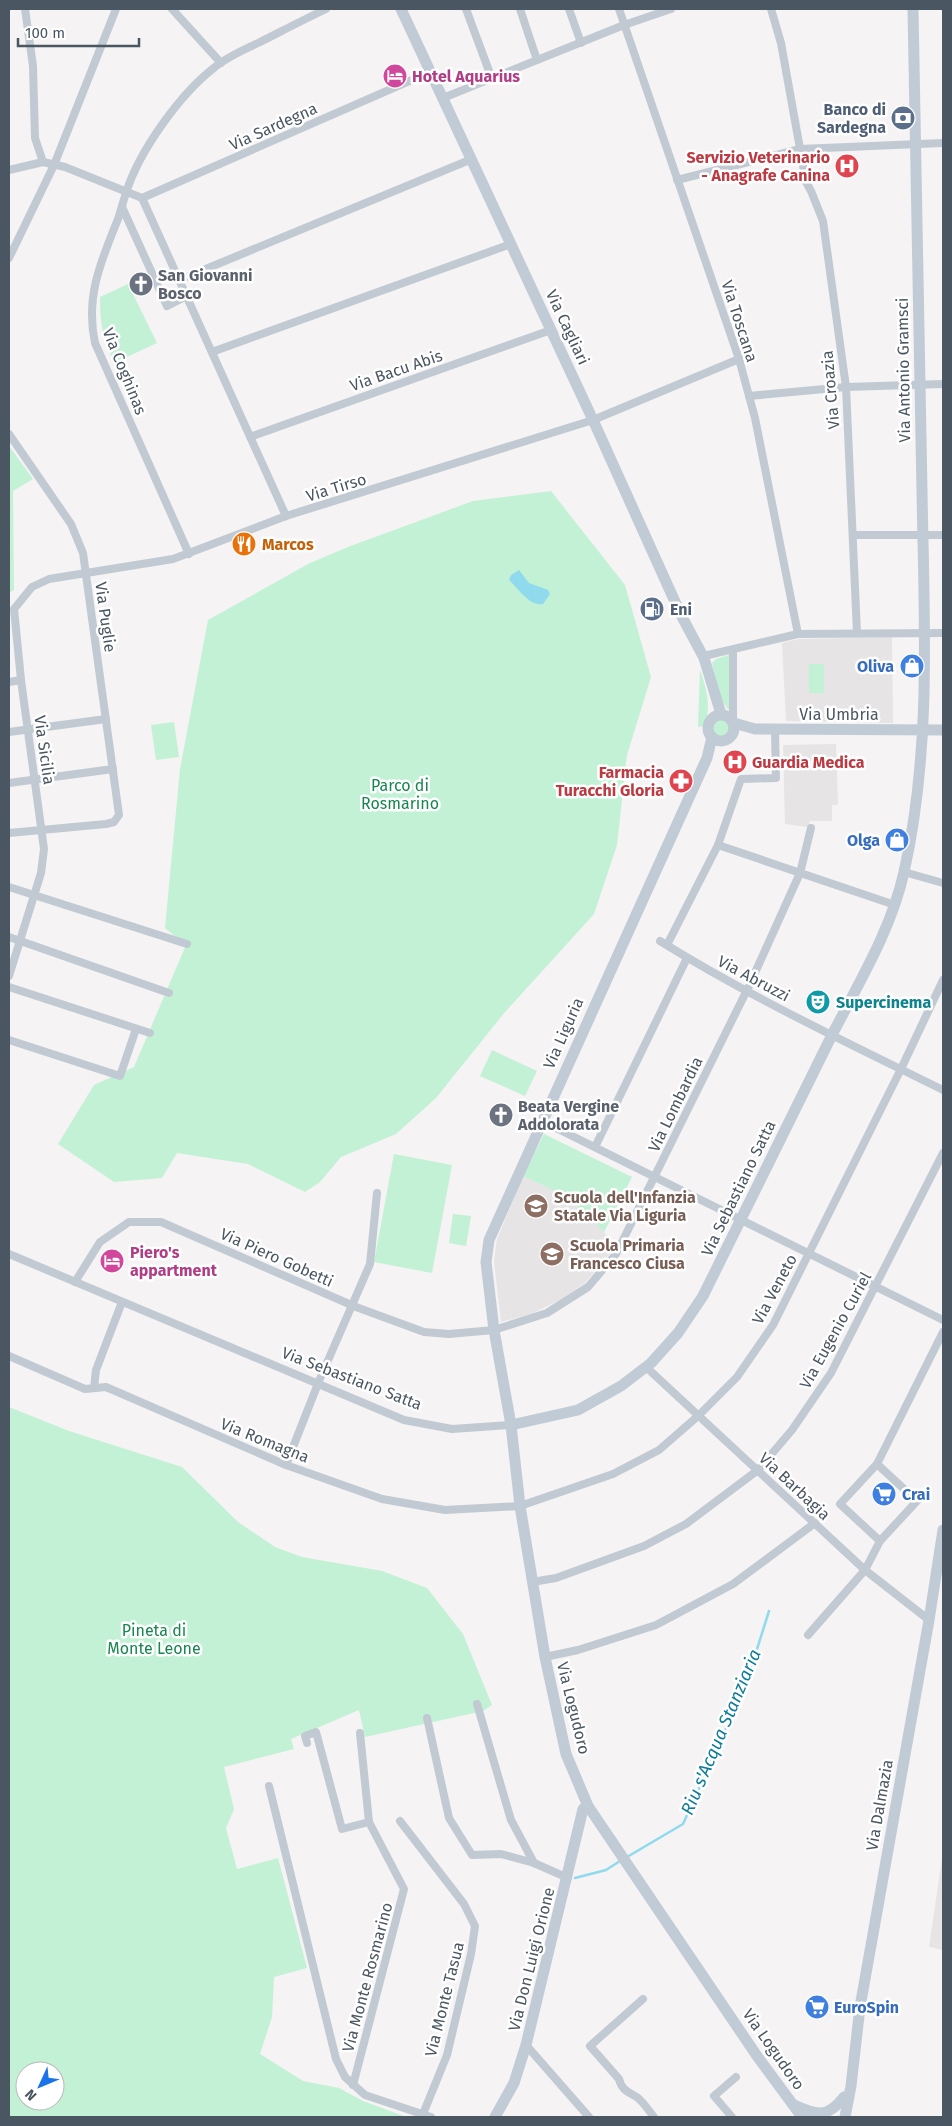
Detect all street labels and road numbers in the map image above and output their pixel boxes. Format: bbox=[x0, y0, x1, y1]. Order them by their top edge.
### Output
street label: Via Sardegna bbox=[226, 99, 320, 154]
street label: Via Toscana bbox=[717, 278, 762, 364]
street label: Via Cagliari bbox=[542, 287, 593, 368]
street label: Via Antonio Gramsci bbox=[893, 297, 914, 443]
street label: Via Coghinas bbox=[99, 325, 151, 417]
street label: Via Bacu Abis bbox=[347, 346, 445, 395]
street label: Via Croazia bbox=[818, 350, 843, 430]
street label: Via Tirso bbox=[304, 469, 369, 506]
street label: Via Puglie bbox=[91, 581, 120, 653]
street label: Via Umbria bbox=[799, 705, 879, 724]
street label: Via Sicilia bbox=[30, 714, 59, 786]
street label: Via Abruzzi bbox=[714, 952, 793, 1005]
street label: Via Liguria bbox=[539, 995, 588, 1072]
street label: Via Lombardia bbox=[644, 1054, 707, 1155]
street label: Via Sebastiano Satta bbox=[697, 1117, 780, 1259]
street label: Via Piero Gobetti bbox=[217, 1224, 336, 1291]
street label: Via Veneto bbox=[748, 1251, 801, 1327]
street label: Via Eugenio Curiel bbox=[796, 1268, 875, 1392]
street label: Via Sebastiano Satta bbox=[279, 1343, 425, 1414]
street label: Via Romagna bbox=[218, 1414, 312, 1467]
street label: Via Barbagia bbox=[755, 1449, 834, 1524]
street label: Via Logudoro bbox=[553, 1660, 594, 1756]
street label: Via Dalmazia bbox=[862, 1758, 897, 1852]
street label: Via Don Luigi Orione bbox=[504, 1885, 559, 2033]
street label: Via Monte Rosmarino bbox=[338, 1900, 397, 2054]
street label: Via Monte Tasua bbox=[421, 1940, 468, 2058]
street label: Via Logudoro bbox=[739, 2005, 809, 2094]

